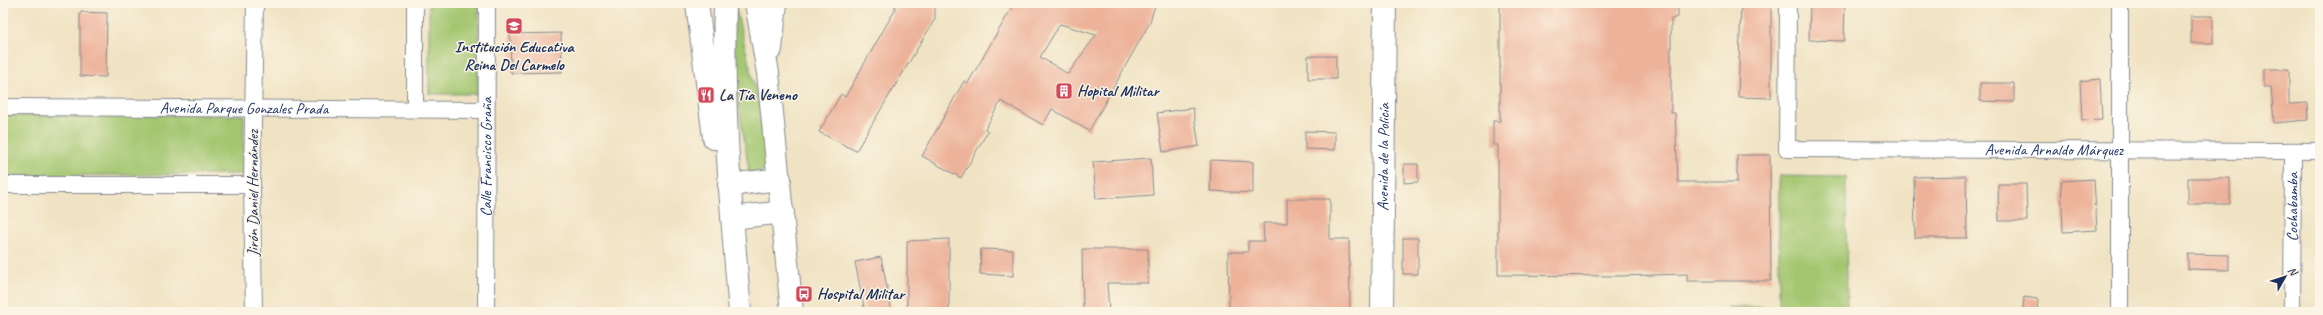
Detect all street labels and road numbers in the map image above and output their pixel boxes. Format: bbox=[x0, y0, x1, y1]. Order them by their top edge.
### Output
street label: Calle Francisco Graña bbox=[476, 96, 497, 217]
street label: Avenida Parque Gonzales Prada bbox=[160, 98, 330, 119]
street label: Avenida de la Policía bbox=[1373, 102, 1394, 211]
street label: Jirón Daniel Hernández bbox=[243, 129, 263, 257]
street label: Avenida Arnaldo Márquez bbox=[1985, 140, 2124, 160]
street label: Cochabamba bbox=[2282, 171, 2303, 242]

